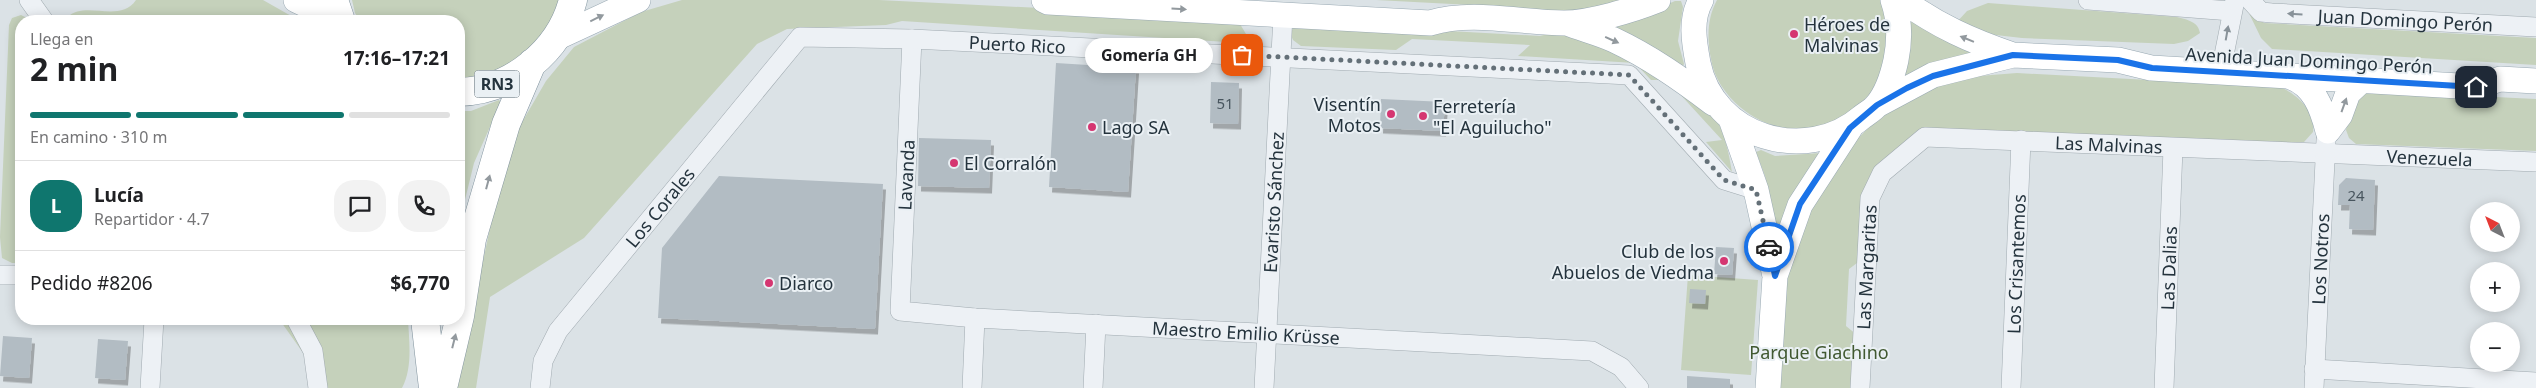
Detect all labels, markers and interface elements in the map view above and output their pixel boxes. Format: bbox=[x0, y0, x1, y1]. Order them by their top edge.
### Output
street label: Juan Domingo Perón bbox=[2315, 3, 2494, 37]
one-way arrow bbox=[1171, 6, 1187, 14]
one-way arrow bbox=[2287, 10, 2303, 18]
place label: Héroes de Malvinas bbox=[1804, 12, 1890, 57]
one-way arrow bbox=[590, 14, 604, 22]
one-way arrow bbox=[2224, 25, 2232, 41]
text: Llega en bbox=[30, 28, 93, 50]
marker: Héroes de Malvinas bbox=[1788, 28, 1800, 40]
street label: Puerto Rico bbox=[968, 30, 1066, 59]
pin bbox=[1221, 34, 1263, 76]
one-way arrow bbox=[1960, 35, 1975, 42]
one-way arrow bbox=[1605, 37, 1619, 45]
callout: Gomería GH bbox=[1084, 38, 1212, 72]
icon: bag bbox=[1228, 41, 1256, 69]
street label: Avenida Juan Domingo Perón bbox=[2185, 42, 2433, 78]
text: Gomería GH bbox=[1101, 44, 1197, 66]
text: 17:16–17:21 bbox=[343, 45, 450, 71]
text: 2 min bbox=[30, 47, 118, 90]
pin bbox=[2455, 66, 2497, 108]
road number: RN3 bbox=[474, 70, 520, 98]
icon: home bbox=[2462, 73, 2490, 101]
place label: Visentín Motos bbox=[1313, 92, 1381, 137]
house number: 51 bbox=[1216, 93, 1234, 113]
place label: Ferretería "El Aguilucho" bbox=[1433, 94, 1552, 139]
one-way arrow bbox=[2340, 97, 2348, 112]
marker: Visentín Motos bbox=[1385, 108, 1397, 120]
marker: Ferretería "El Aguilucho" bbox=[1417, 110, 1429, 122]
place label: Lago SA bbox=[1102, 115, 1170, 139]
marker: Lago SA bbox=[1086, 121, 1098, 133]
text: En camino · 310 m bbox=[30, 126, 167, 148]
street label: Las Malvinas bbox=[2055, 130, 2163, 159]
street label: Evaristo Sánchez bbox=[1258, 131, 1289, 273]
street label: Lavanda bbox=[892, 139, 920, 211]
street label: Venezuela bbox=[2386, 144, 2473, 171]
place label: El Corralón bbox=[964, 151, 1057, 175]
marker: El Corralón bbox=[948, 157, 960, 169]
street label: Los Corales bbox=[620, 162, 700, 252]
one-way arrow bbox=[484, 174, 492, 189]
button: chat bbox=[334, 180, 386, 232]
button: phone bbox=[398, 180, 450, 232]
text: Lucía bbox=[94, 182, 144, 208]
house number: 24 bbox=[2347, 185, 2365, 205]
text: L bbox=[51, 193, 61, 219]
street label: Los Crisantemos bbox=[2001, 194, 2031, 335]
north arrow bbox=[2470, 202, 2520, 252]
map controls bbox=[2470, 202, 2520, 372]
street label: Las Margaritas bbox=[1851, 204, 1882, 330]
text: Repartidor · 4.7 bbox=[94, 208, 210, 230]
street label: Los Notros bbox=[2306, 213, 2334, 305]
courier bbox=[1744, 222, 1794, 272]
street label: Las Dalias bbox=[2155, 226, 2182, 311]
icon: car bbox=[1755, 233, 1783, 261]
place label: Club de los Abuelos de Viedma bbox=[1552, 239, 1714, 284]
marker: Club de los Abuelos de Viedma bbox=[1718, 255, 1730, 267]
button: + bbox=[2470, 262, 2520, 312]
text: Pedido #8206 bbox=[30, 270, 153, 296]
text: $6,770 bbox=[390, 270, 450, 296]
place label: Diarco bbox=[779, 271, 834, 295]
marker: Diarco bbox=[763, 277, 775, 289]
street label: Maestro Emilio Krüsse bbox=[1152, 315, 1340, 349]
button: − bbox=[2470, 322, 2520, 372]
one-way arrow bbox=[450, 333, 458, 348]
park label: Parque Giachino bbox=[1749, 340, 1889, 364]

